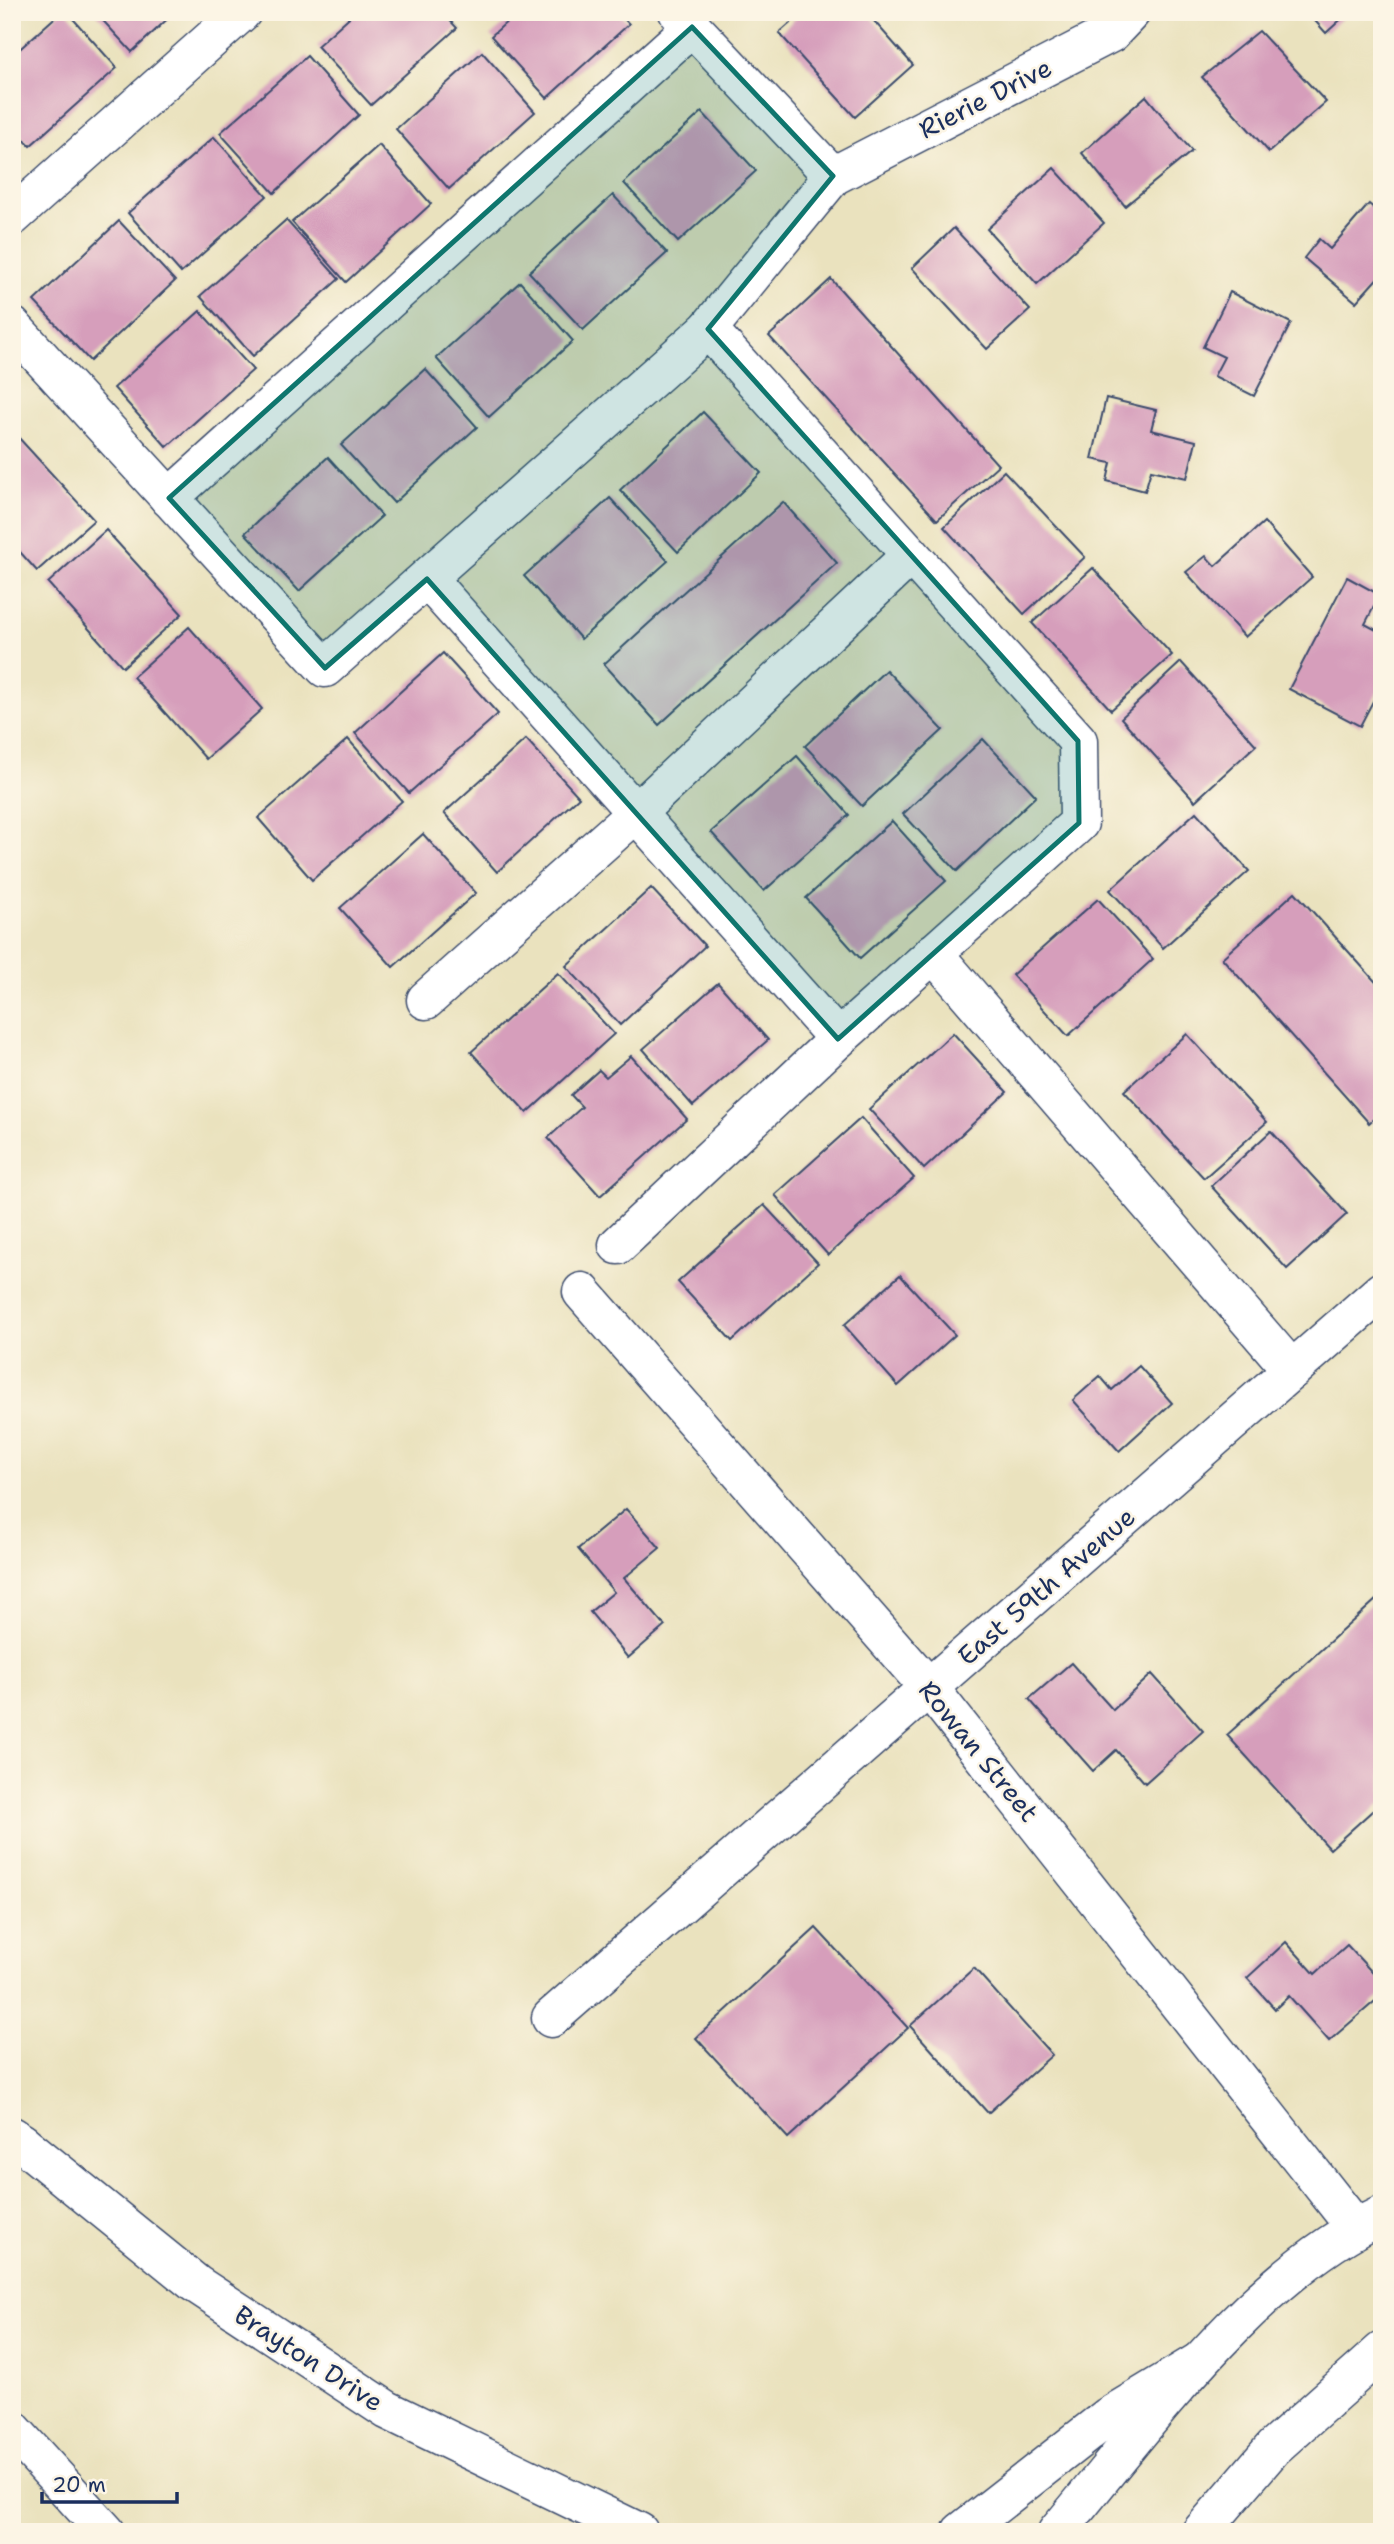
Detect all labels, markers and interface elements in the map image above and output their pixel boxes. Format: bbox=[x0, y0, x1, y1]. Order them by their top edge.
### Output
street label: Rierie Drive bbox=[913, 50, 1057, 146]
street label: East 59th Avenue bbox=[950, 1499, 1142, 1673]
street label: Rowan Street bbox=[911, 1673, 1047, 1829]
street label: Brayton Drive bbox=[228, 2297, 390, 2419]
scale bar bbox=[42, 2460, 177, 2504]
text: 20 m bbox=[52, 2471, 106, 2499]

